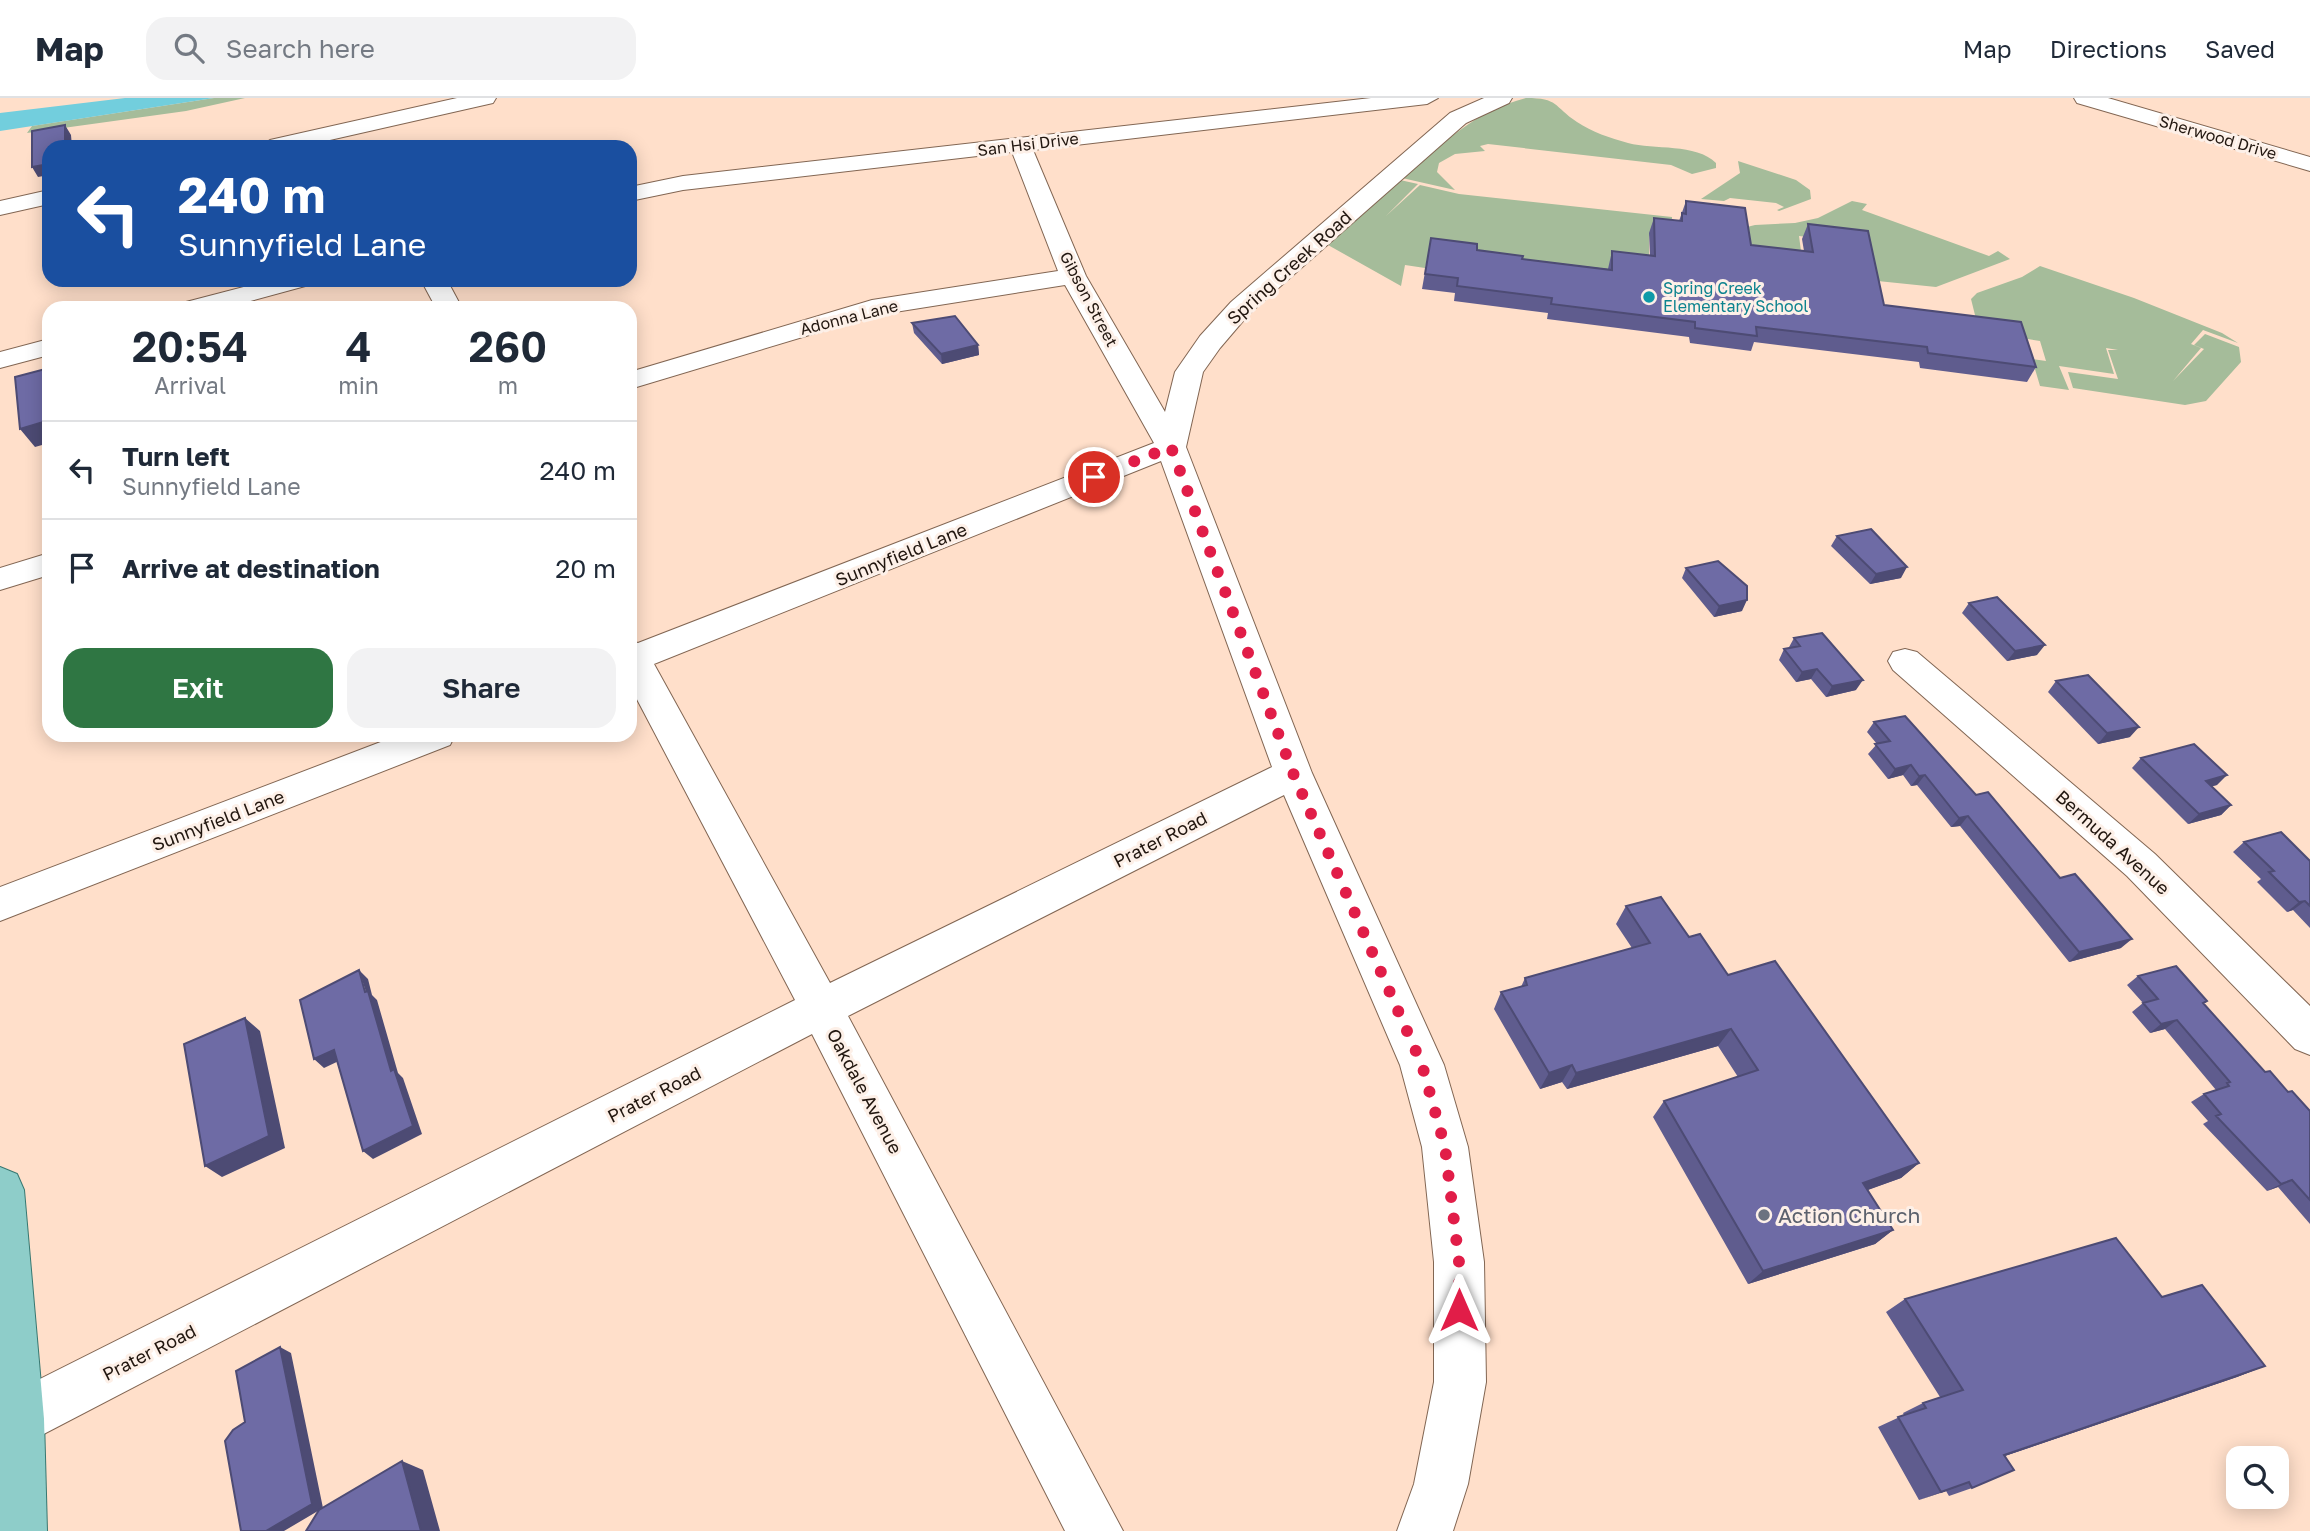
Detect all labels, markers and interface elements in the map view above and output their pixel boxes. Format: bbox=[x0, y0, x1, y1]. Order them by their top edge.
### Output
search box bbox=[146, 17, 636, 80]
text: Map bbox=[35, 29, 104, 68]
icon: search bbox=[170, 29, 208, 67]
text: Search here bbox=[226, 33, 375, 64]
text: Map bbox=[1963, 34, 2012, 63]
text: Directions bbox=[2050, 34, 2167, 63]
text: Saved bbox=[2205, 34, 2275, 63]
street label: Sherwood Drive bbox=[2157, 111, 2279, 163]
street label: San Hsi Drive bbox=[976, 128, 1080, 160]
text: 240 m bbox=[178, 165, 326, 224]
icon: left bbox=[63, 168, 154, 259]
street label: Spring Creek Road bbox=[1222, 205, 1356, 329]
text: Sunnyfield Lane bbox=[178, 225, 426, 263]
street label: Gibson Street bbox=[1056, 248, 1122, 350]
place label: Spring Creek Elementary School bbox=[1663, 278, 1808, 316]
marker: Spring Creek Elementary School bbox=[1641, 289, 1657, 305]
street label: Adonna Lane bbox=[798, 295, 900, 339]
text: 20:54 bbox=[132, 321, 248, 371]
text: 4 bbox=[345, 321, 372, 371]
text: 260 bbox=[469, 321, 547, 371]
text: Arrival bbox=[154, 371, 226, 399]
text: min bbox=[338, 371, 379, 399]
text: m bbox=[498, 371, 518, 399]
text: Turn left bbox=[122, 441, 230, 472]
pin bbox=[1064, 447, 1124, 507]
icon: left bbox=[63, 451, 101, 489]
text: 240 m bbox=[539, 455, 616, 486]
icon: arrive bbox=[1075, 458, 1113, 496]
text: Sunnyfield Lane bbox=[122, 472, 301, 500]
street label: Sunnyfield Lane bbox=[832, 518, 970, 590]
icon: arrive bbox=[63, 549, 101, 587]
text: Arrive at destination bbox=[122, 553, 380, 584]
text: 20 m bbox=[555, 553, 616, 584]
button: Exit bbox=[63, 648, 333, 728]
button: Share bbox=[347, 648, 616, 728]
street label: Sunnyfield Lane bbox=[149, 785, 287, 855]
street label: Bermuda Avenue bbox=[2052, 785, 2174, 899]
street label: Prater Road bbox=[1110, 806, 1210, 872]
street label: Oakdale Avenue bbox=[823, 1025, 907, 1157]
street label: Prater Road bbox=[604, 1061, 704, 1127]
place label: Action Church bbox=[1778, 1202, 1920, 1228]
marker: Action Church bbox=[1756, 1207, 1772, 1223]
position arrow bbox=[1422, 1273, 1496, 1347]
street label: Prater Road bbox=[99, 1319, 199, 1385]
map controls bbox=[2226, 1446, 2289, 1509]
button: search bbox=[2226, 1446, 2289, 1509]

